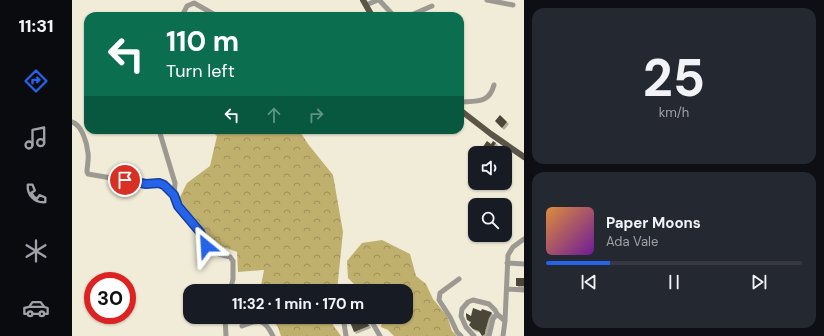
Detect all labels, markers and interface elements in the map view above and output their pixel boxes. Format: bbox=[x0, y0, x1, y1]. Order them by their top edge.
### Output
text: 11:31 bbox=[19, 14, 53, 38]
text: 110 m bbox=[166, 23, 239, 60]
icon: left bbox=[100, 28, 152, 80]
text: 25 bbox=[643, 44, 705, 112]
text: Turn left bbox=[166, 59, 235, 83]
icon: directions bbox=[22, 67, 50, 95]
icon: left bbox=[221, 104, 243, 126]
icon: ahead bbox=[263, 104, 285, 126]
icon: right bbox=[305, 104, 327, 126]
text: km/h bbox=[659, 104, 689, 121]
icon: music bbox=[22, 124, 50, 152]
map controls bbox=[468, 146, 512, 242]
button: sound bbox=[468, 146, 512, 190]
pin bbox=[108, 163, 142, 197]
icon: arrive bbox=[114, 169, 136, 191]
icon: phone bbox=[22, 180, 50, 208]
button: search bbox=[468, 198, 512, 242]
text: Paper Moons bbox=[606, 213, 701, 233]
position arrow bbox=[185, 225, 227, 267]
text: Ada Vale bbox=[606, 233, 658, 250]
icon: climate bbox=[22, 237, 50, 265]
icon: previous bbox=[578, 271, 600, 293]
icon: pause bbox=[663, 271, 685, 293]
icon: next bbox=[748, 271, 770, 293]
speed limit sign: 30 bbox=[84, 272, 136, 324]
icon: car bbox=[22, 294, 50, 322]
text: 11:32 · 1 min · 170 m bbox=[232, 294, 364, 314]

